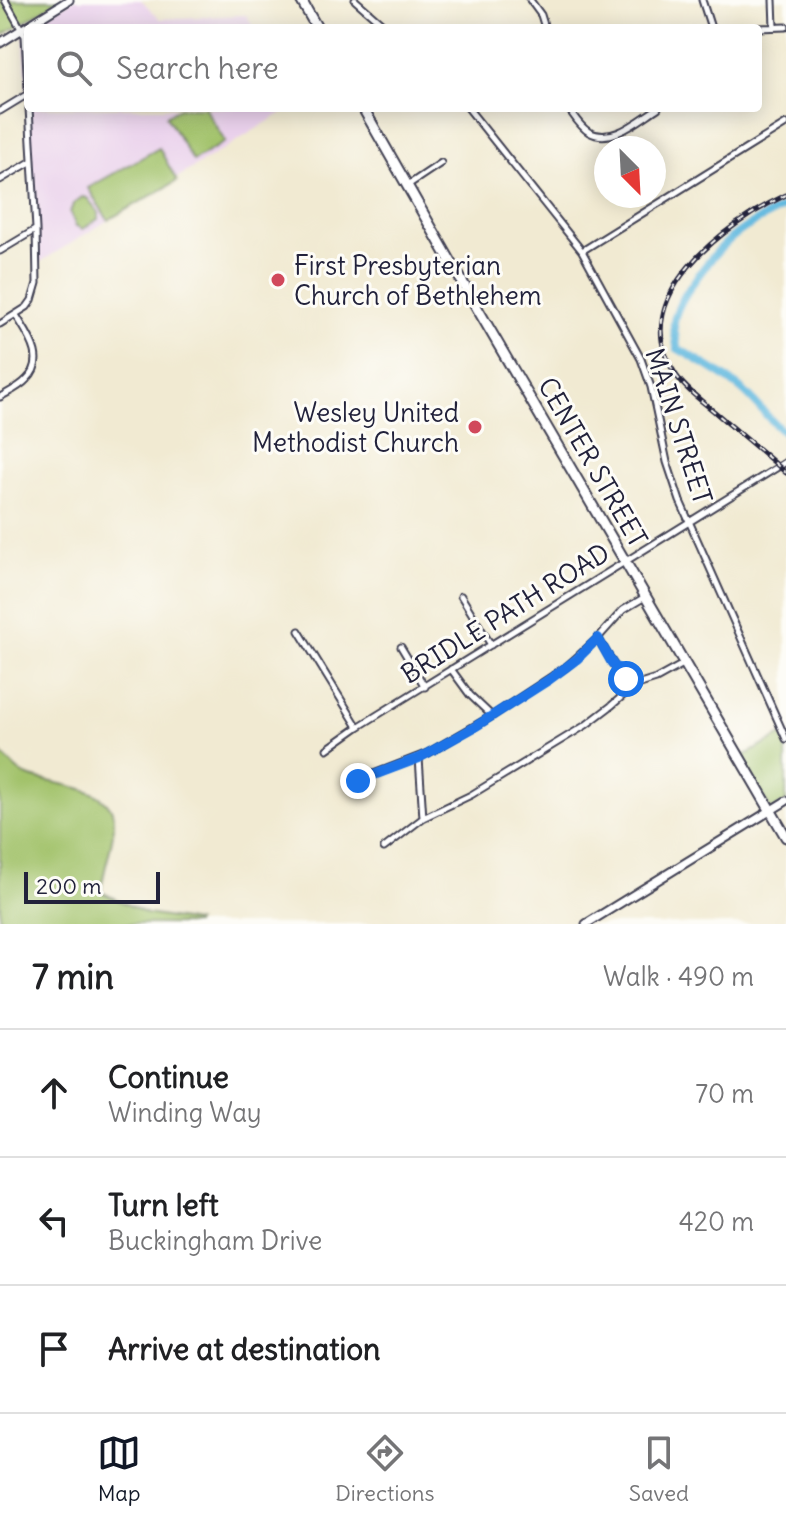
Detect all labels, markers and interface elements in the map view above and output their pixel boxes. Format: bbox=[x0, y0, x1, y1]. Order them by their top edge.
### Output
search box bbox=[24, 24, 762, 112]
icon: search bbox=[52, 46, 96, 90]
text: Search here bbox=[116, 49, 279, 87]
north arrow bbox=[594, 136, 666, 208]
place label: First Presbyterian Church of Bethlehem bbox=[294, 249, 542, 312]
marker: First Presbyterian Church of Bethlehem bbox=[269, 271, 287, 289]
street label: MAIN STREET bbox=[638, 344, 720, 508]
street label: CENTER STREET bbox=[531, 371, 655, 553]
place label: Wesley United Methodist Church bbox=[252, 396, 459, 459]
marker: Wesley United Methodist Church bbox=[466, 418, 484, 436]
street label: BRIDLE PATH ROAD bbox=[395, 536, 615, 690]
route start bbox=[608, 661, 644, 697]
route end bbox=[340, 763, 376, 799]
scale bar bbox=[24, 868, 160, 904]
text: 200 m bbox=[36, 872, 102, 900]
text: 7 min bbox=[32, 955, 114, 998]
text: Walk · 490 m bbox=[603, 960, 754, 993]
text: Continue bbox=[108, 1058, 229, 1096]
icon: ahead bbox=[32, 1071, 76, 1115]
text: 70 m bbox=[695, 1077, 754, 1110]
text: Winding Way bbox=[108, 1096, 262, 1129]
text: Turn left bbox=[108, 1186, 219, 1224]
icon: left bbox=[32, 1199, 76, 1243]
text: 420 m bbox=[679, 1205, 754, 1238]
text: Buckingham Drive bbox=[108, 1224, 322, 1257]
icon: arrive bbox=[32, 1327, 76, 1371]
text: Arrive at destination bbox=[108, 1330, 380, 1368]
tab: Map bbox=[97, 1431, 141, 1507]
tab: Directions bbox=[335, 1431, 435, 1507]
tab: Saved bbox=[629, 1431, 689, 1507]

